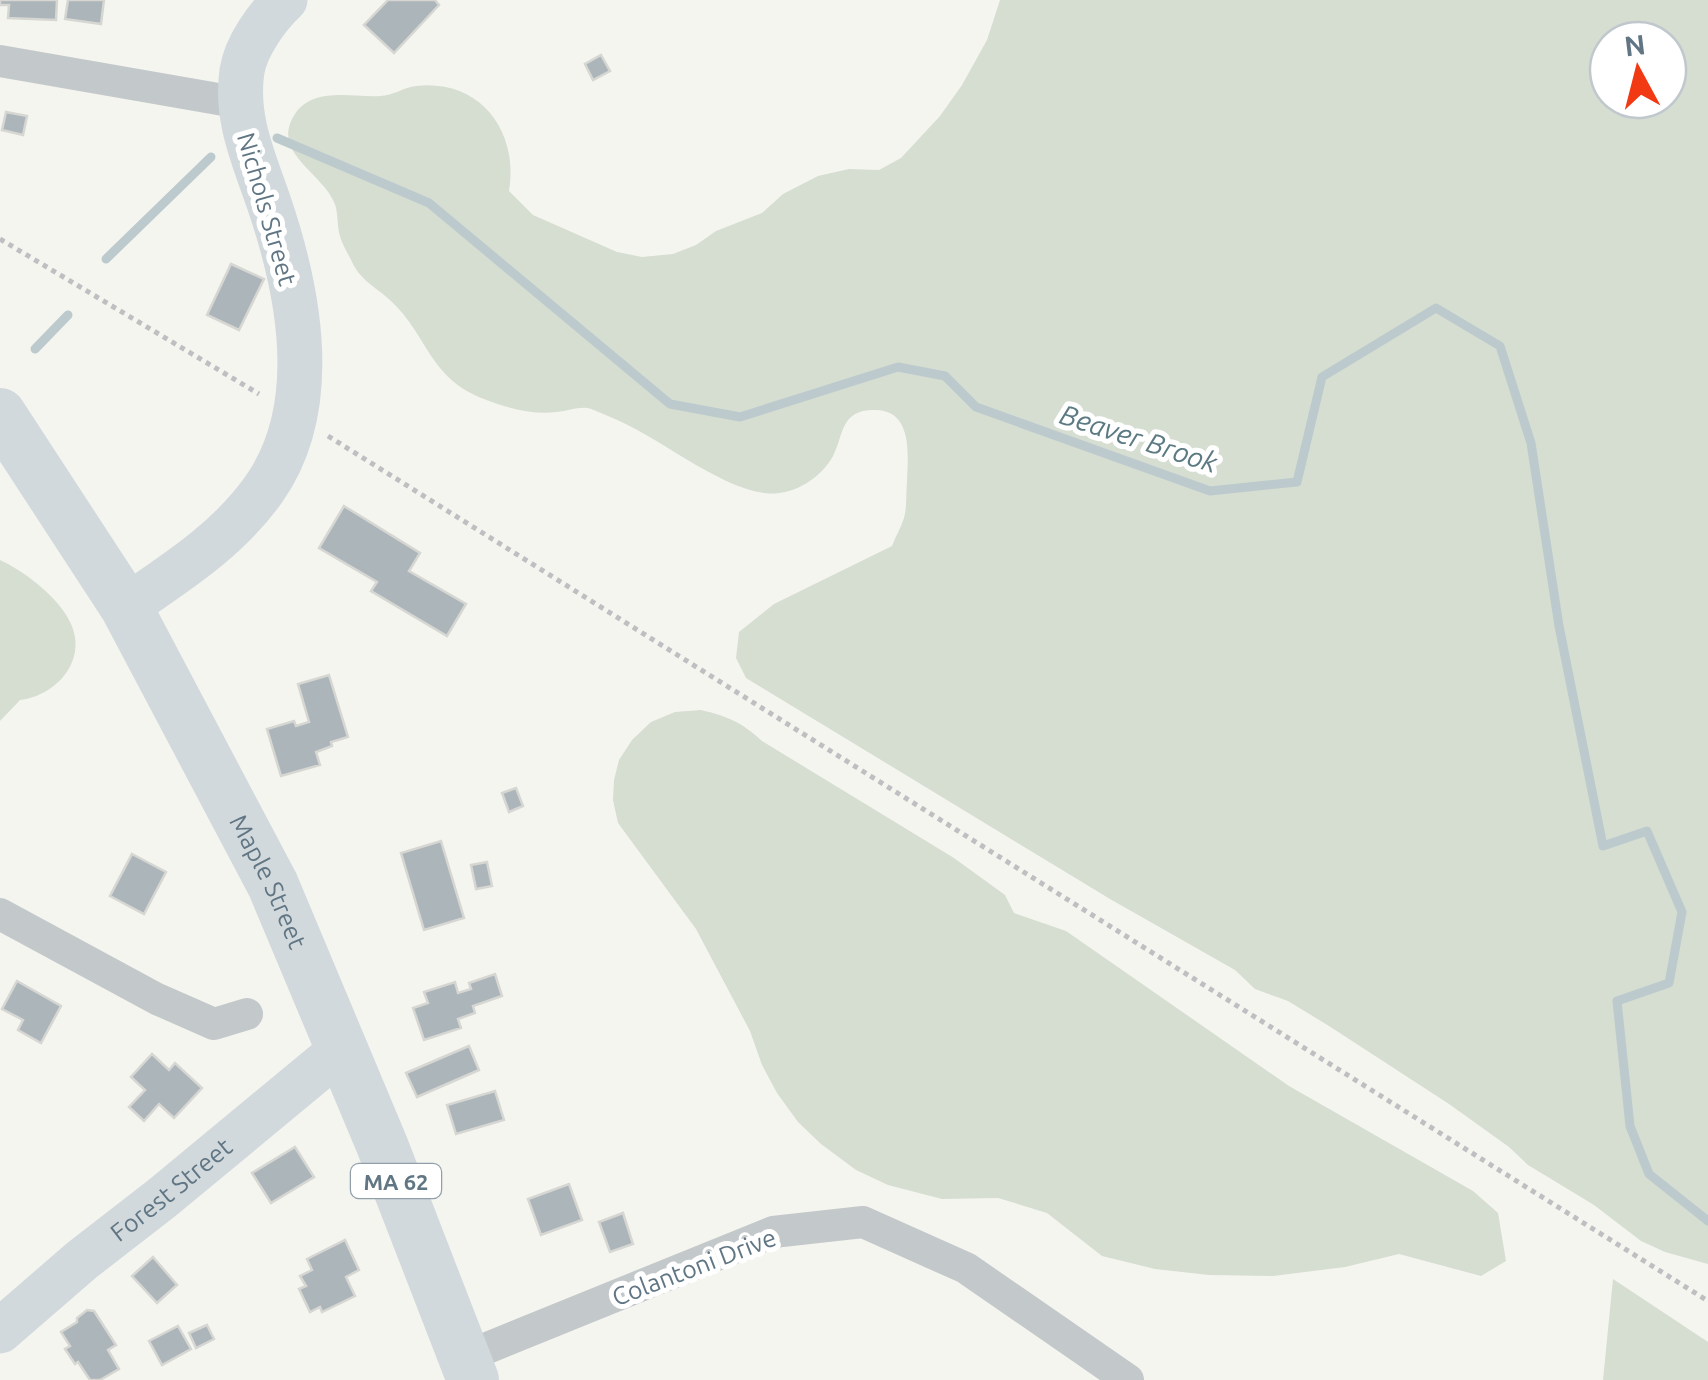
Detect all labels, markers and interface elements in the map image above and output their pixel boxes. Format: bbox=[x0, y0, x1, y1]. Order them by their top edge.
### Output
north arrow bbox=[1588, 20, 1688, 120]
text: N bbox=[1623, 28, 1647, 61]
street label: Nichols Street bbox=[232, 129, 302, 289]
water label: Beaver Brook bbox=[1056, 398, 1222, 478]
street label: Maple Street bbox=[224, 810, 312, 953]
street label: Forest Street bbox=[105, 1132, 237, 1247]
road number: MA 62 bbox=[351, 1164, 441, 1198]
street label: Colantoni Drive bbox=[608, 1223, 780, 1311]

